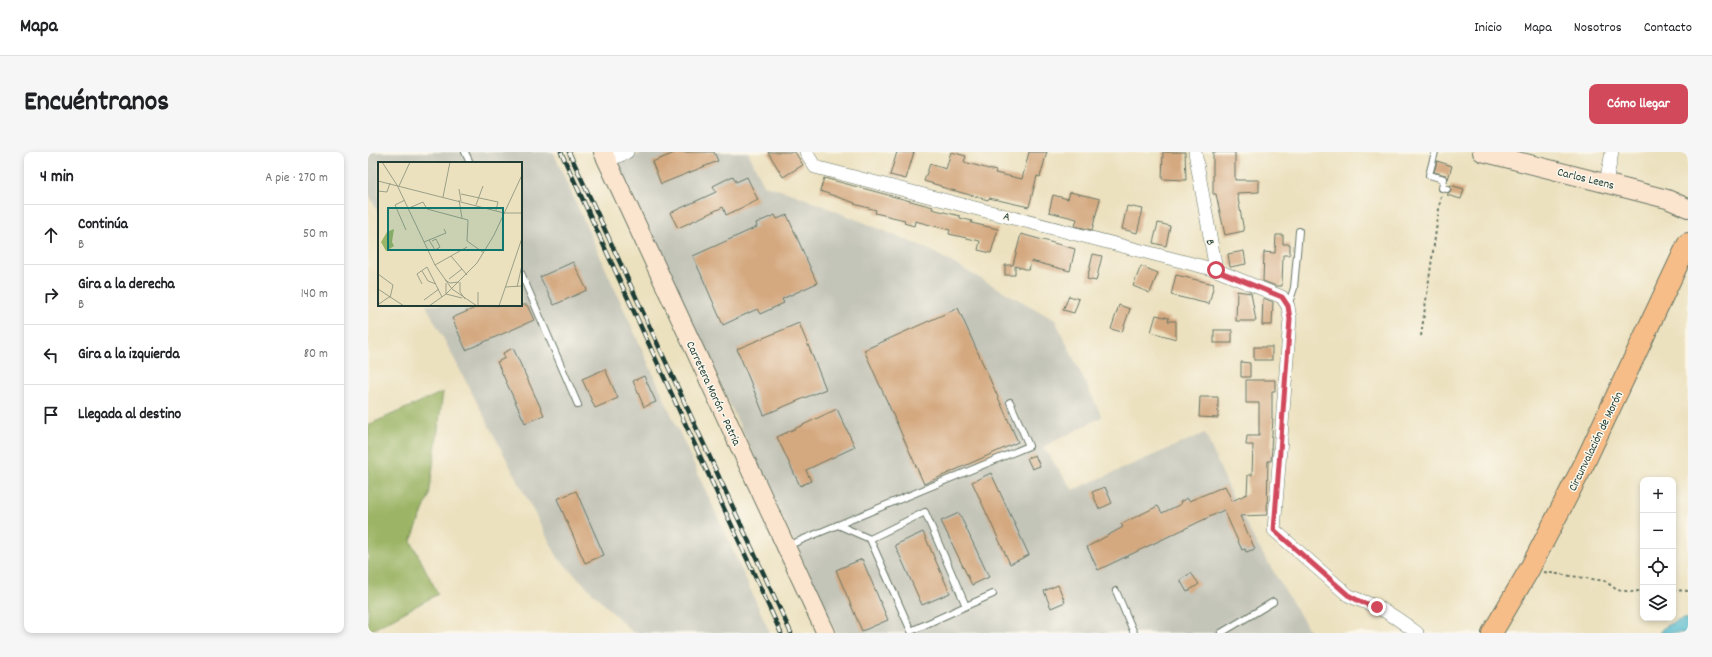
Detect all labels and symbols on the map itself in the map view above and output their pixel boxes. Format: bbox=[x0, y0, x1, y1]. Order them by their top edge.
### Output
inset map bbox=[378, 162, 522, 306]
street label: Carlos Leens bbox=[1555, 164, 1616, 195]
street label: A bbox=[1001, 208, 1012, 227]
street label: B bbox=[1201, 238, 1218, 247]
route start bbox=[1207, 261, 1225, 279]
street label: Carretera Morón - Patria bbox=[681, 339, 744, 449]
street label: Circunvalación de Morón bbox=[1565, 388, 1628, 494]
route end bbox=[1368, 598, 1386, 616]

